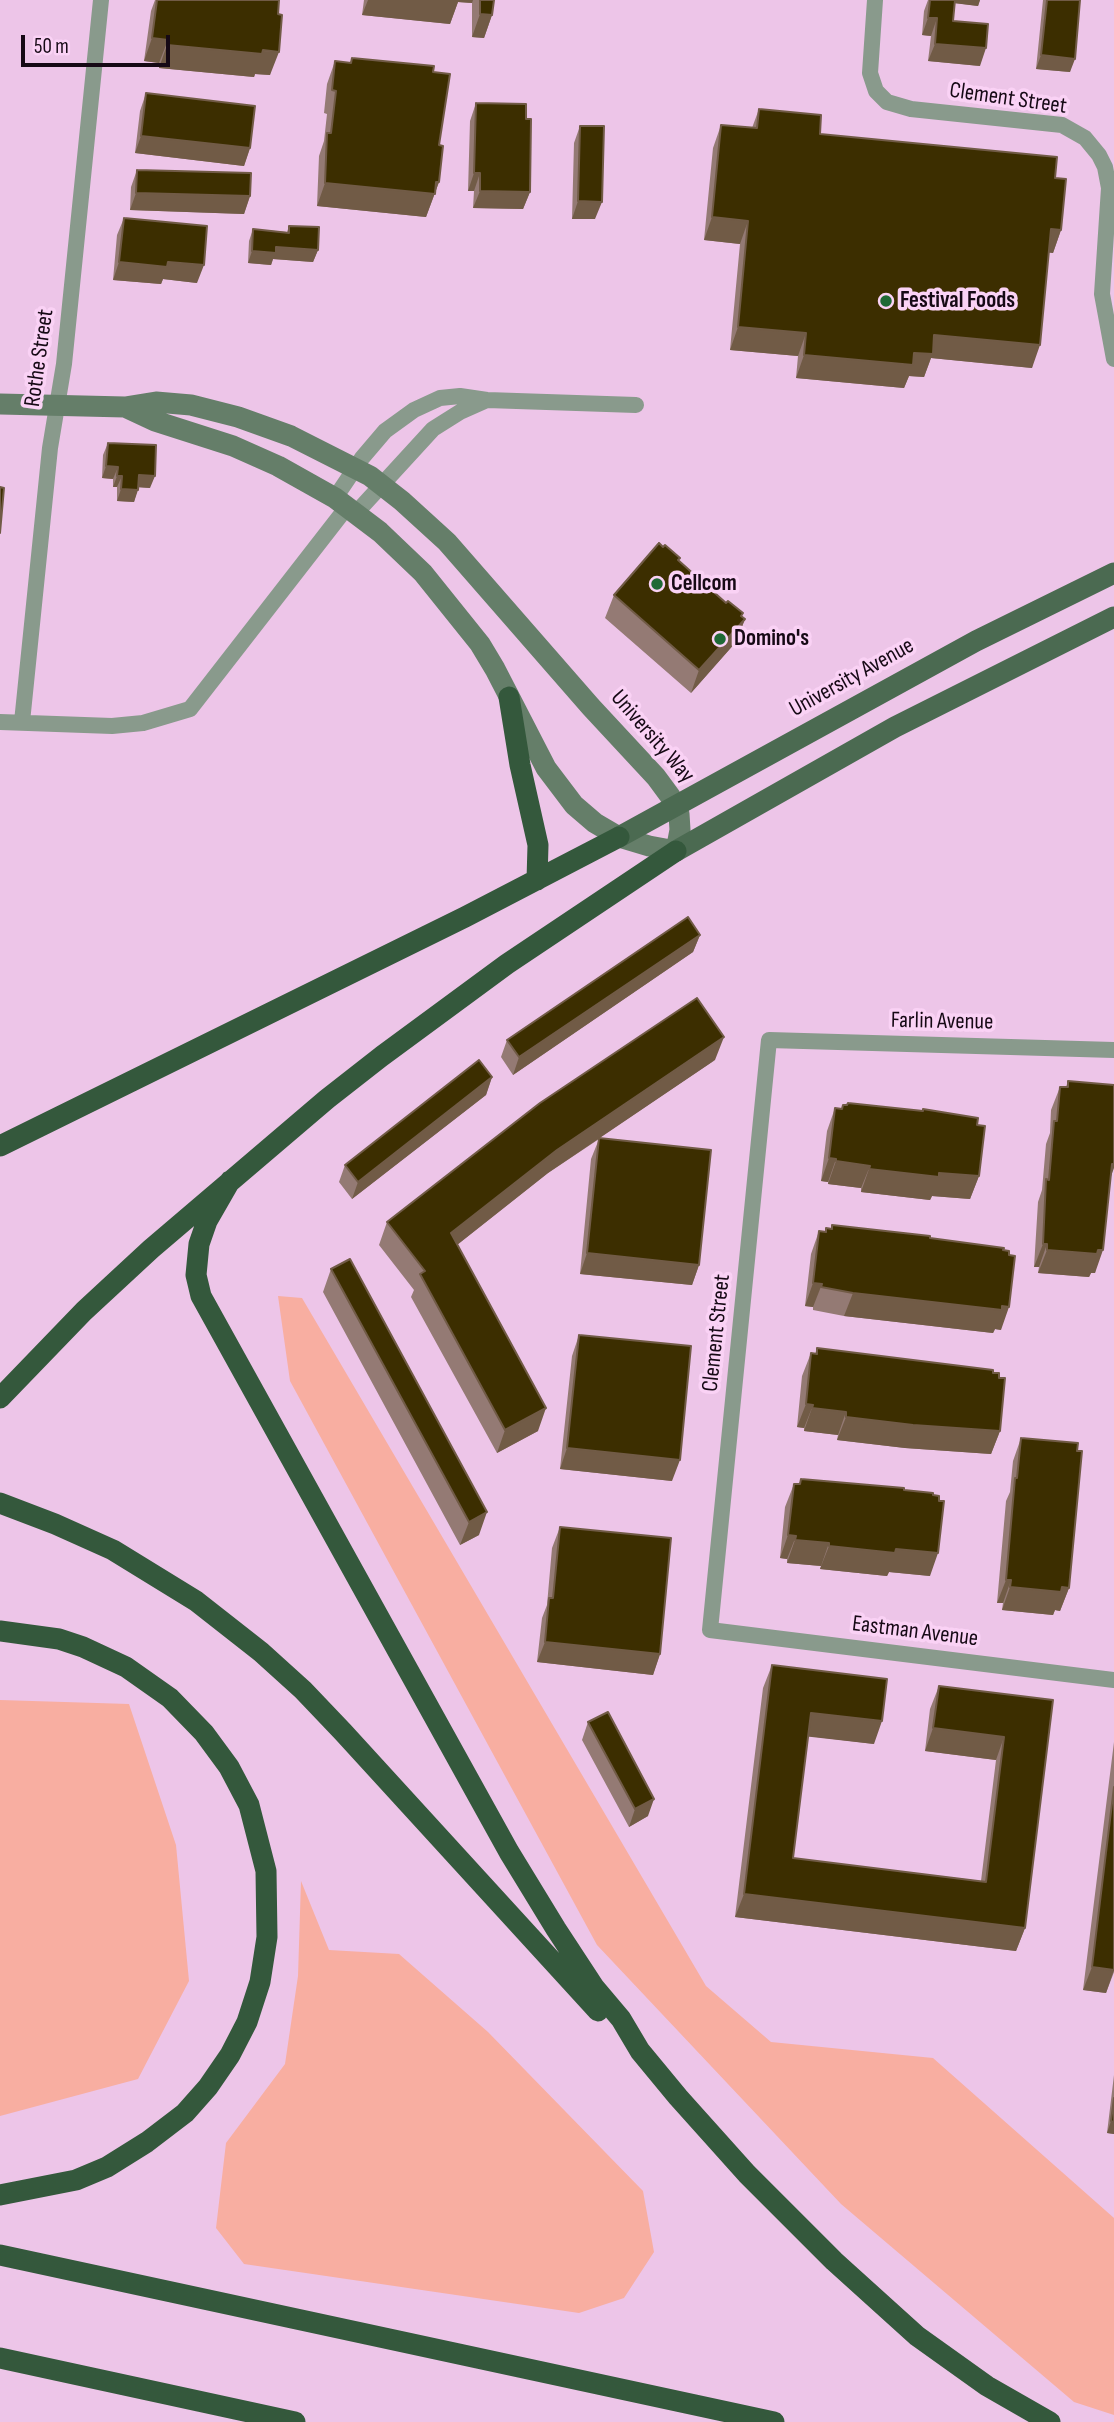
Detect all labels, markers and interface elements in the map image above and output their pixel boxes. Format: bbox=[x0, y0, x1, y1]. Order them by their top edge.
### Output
scale bar bbox=[24, 21, 173, 65]
text: 50 m bbox=[34, 34, 69, 59]
street label: Clement Street bbox=[948, 77, 1068, 121]
place label: Festival Foods bbox=[900, 287, 1015, 315]
marker: Festival Foods bbox=[878, 293, 894, 309]
street label: Rothe Street bbox=[20, 307, 60, 409]
place label: Cellcom bbox=[671, 570, 737, 598]
marker: Cellcom bbox=[649, 576, 665, 592]
place label: Domino's bbox=[734, 625, 809, 653]
marker: Domino's bbox=[712, 631, 728, 647]
street label: University Avenue bbox=[785, 632, 919, 724]
street label: University Way bbox=[604, 685, 700, 789]
street label: Farlin Avenue bbox=[891, 1007, 993, 1037]
street label: Clement Street bbox=[697, 1273, 737, 1393]
street label: Eastman Avenue bbox=[850, 1611, 980, 1653]

